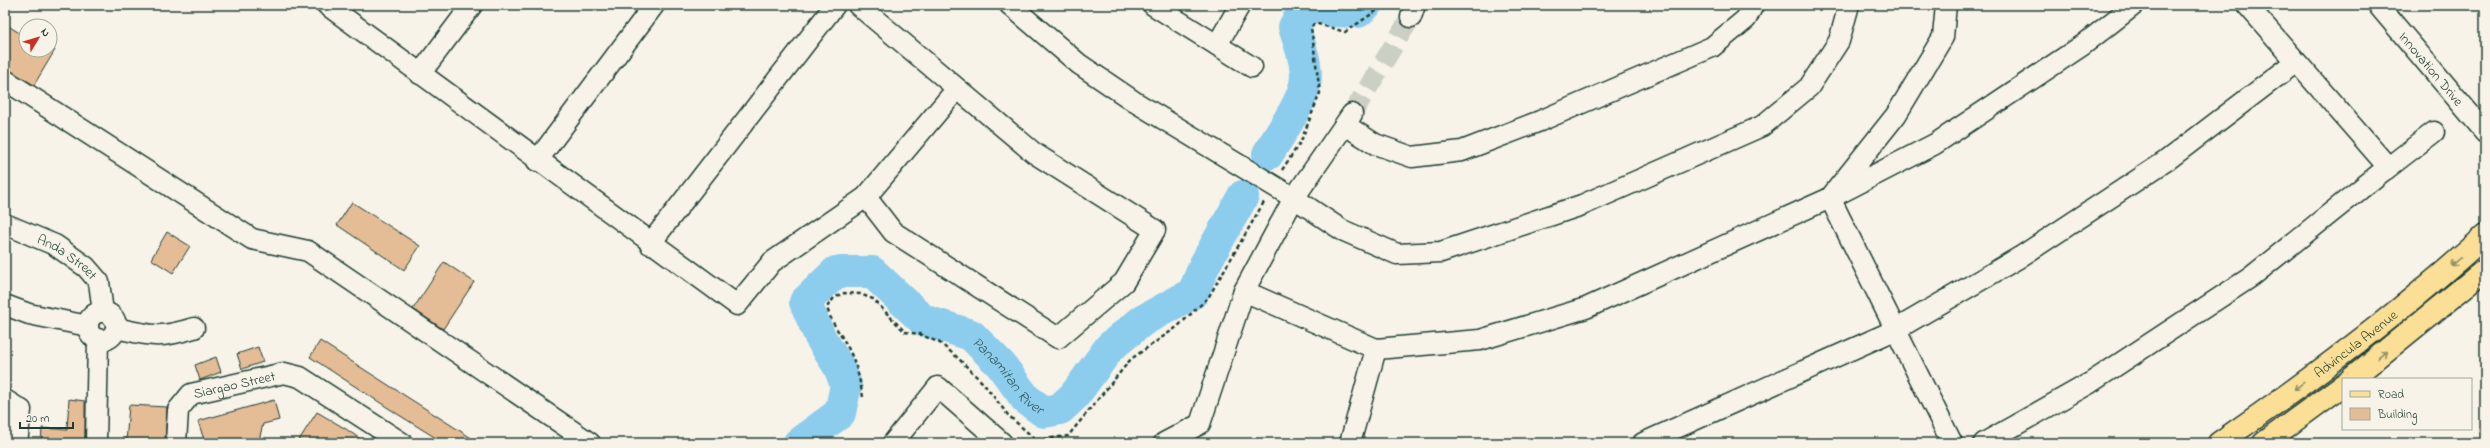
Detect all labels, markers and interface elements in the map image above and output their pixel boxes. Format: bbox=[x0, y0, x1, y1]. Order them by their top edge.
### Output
north arrow bbox=[18, 18, 58, 58]
text: N bbox=[36, 25, 54, 40]
street label: Innovation Drive bbox=[2393, 28, 2468, 112]
street label: Anda Street bbox=[34, 230, 102, 285]
one-way arrow bbox=[2451, 258, 2461, 267]
street label: Advincula Avenue bbox=[2310, 305, 2403, 384]
water label: Panamitan River bbox=[967, 332, 1050, 422]
one-way arrow bbox=[2377, 351, 2388, 360]
street label: Siargao Street bbox=[192, 366, 278, 405]
legend bbox=[2342, 378, 2472, 430]
one-way arrow bbox=[2294, 382, 2305, 390]
text: Road bbox=[2378, 386, 2404, 404]
scale bar bbox=[20, 404, 73, 430]
text: Building bbox=[2377, 406, 2417, 425]
text: 20 m bbox=[26, 410, 49, 428]

